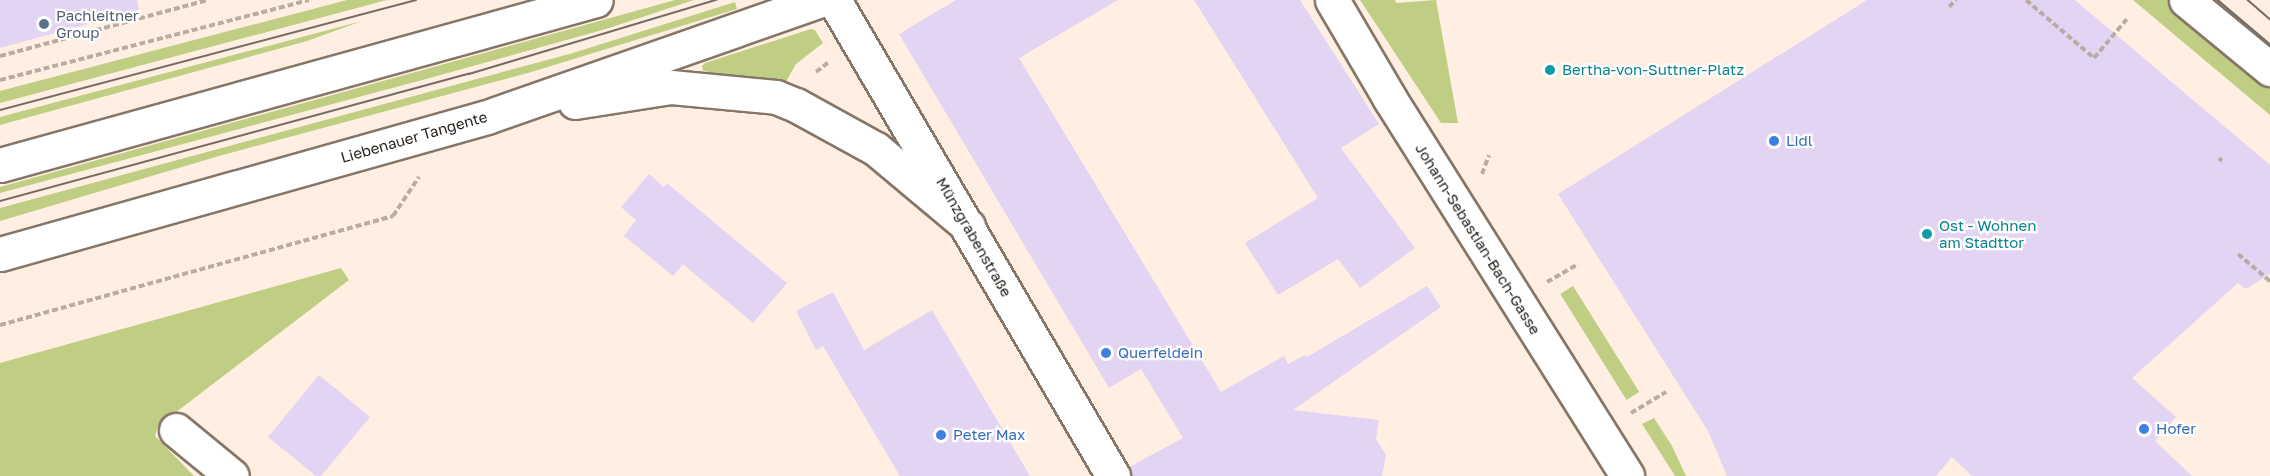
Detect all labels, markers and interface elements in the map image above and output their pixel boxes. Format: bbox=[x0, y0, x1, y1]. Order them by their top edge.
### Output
place label: Pachleitner Group bbox=[56, 6, 139, 41]
marker: Pachleitner Group bbox=[37, 17, 51, 31]
place label: Bertha-von-Suttner-Platz bbox=[1562, 61, 1744, 79]
marker: Bertha-von-Suttner-Platz bbox=[1543, 63, 1557, 77]
street label: Liebenauer Tangente bbox=[339, 107, 489, 167]
place label: Lidl bbox=[1786, 132, 1813, 150]
marker: Lidl bbox=[1767, 134, 1781, 148]
street label: Johann-Sebastian-Bach-Gasse bbox=[1412, 140, 1544, 338]
street label: Münzgrabenstraße bbox=[932, 174, 1016, 300]
place label: Ost - Wohnen am Stadttor bbox=[1939, 216, 2036, 251]
marker: Ost - Wohnen am Stadttor bbox=[1920, 227, 1934, 241]
place label: Querfeldein bbox=[1118, 344, 1203, 362]
marker: Querfeldein bbox=[1099, 346, 1113, 360]
place label: Hofer bbox=[2156, 420, 2196, 438]
marker: Hofer bbox=[2137, 422, 2151, 436]
place label: Peter Max bbox=[953, 426, 1025, 444]
marker: Peter Max bbox=[934, 428, 948, 442]

